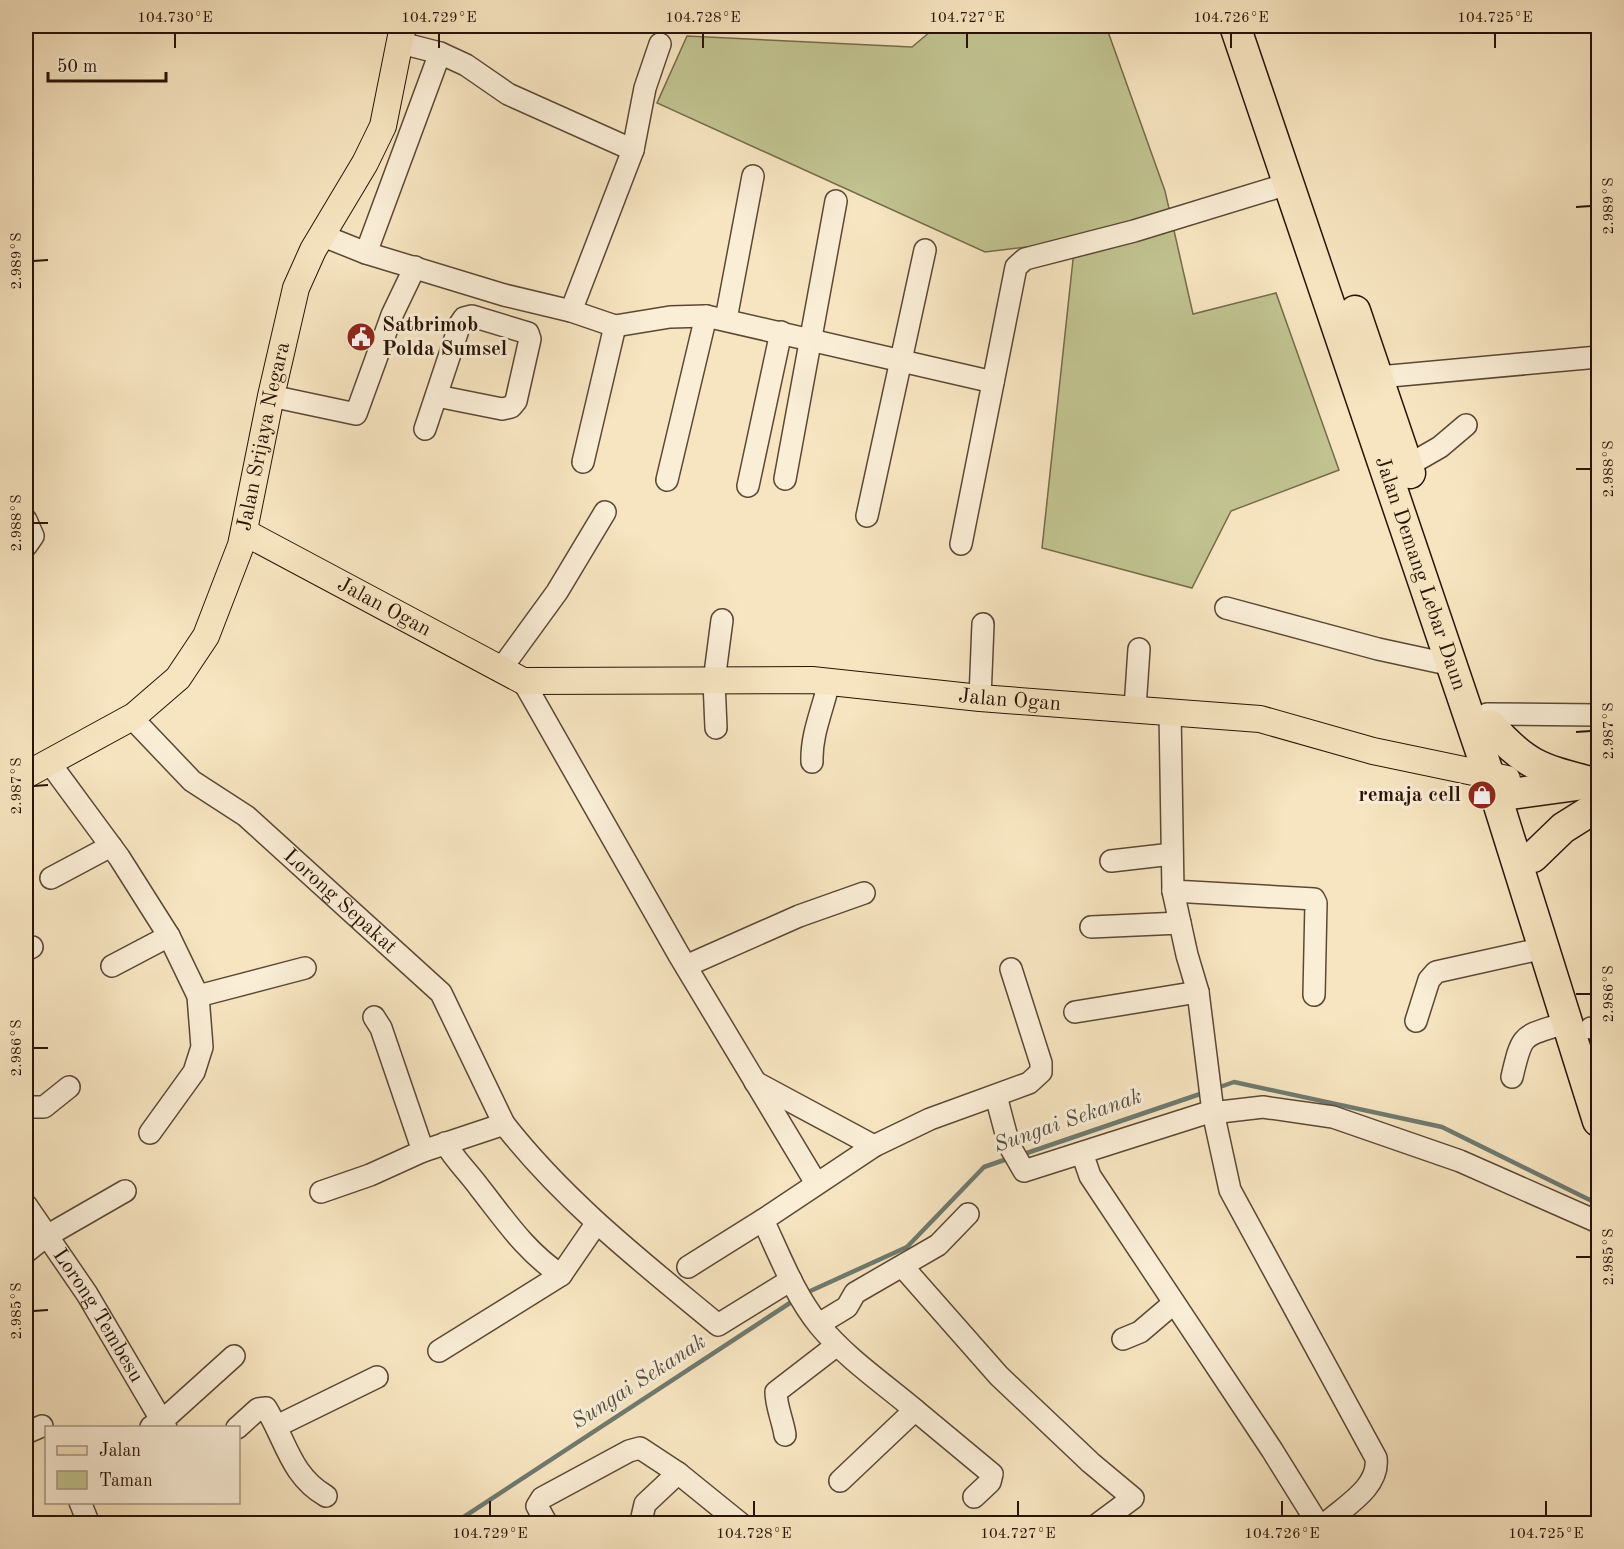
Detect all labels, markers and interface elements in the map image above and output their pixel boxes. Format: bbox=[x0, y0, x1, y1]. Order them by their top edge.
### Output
text: 104.730°E bbox=[137, 11, 213, 26]
text: 104.729°E bbox=[401, 11, 477, 26]
text: 104.728°E bbox=[665, 11, 741, 26]
text: 104.727°E bbox=[929, 11, 1005, 26]
text: 104.726°E bbox=[1193, 11, 1269, 26]
text: 104.725°E bbox=[1457, 11, 1533, 26]
scale bar bbox=[48, 45, 166, 83]
text: 50 m bbox=[57, 58, 97, 76]
text: 2.989°S bbox=[1602, 177, 1617, 235]
text: 2.989°S bbox=[10, 232, 25, 290]
place label: Satbrimob Polda Sumsel bbox=[382, 315, 507, 360]
public building icon: Satbrimob Polda Sumsel bbox=[345, 321, 377, 353]
street label: Jalan Srijaya Negara bbox=[234, 340, 294, 533]
text: 2.988°S bbox=[1602, 440, 1617, 498]
street label: Jalan Demang Lebar Daun bbox=[1371, 454, 1470, 693]
text: 2.988°S bbox=[10, 494, 25, 552]
street label: Jalan Ogan bbox=[334, 573, 435, 640]
street label: Jalan Ogan bbox=[957, 685, 1062, 715]
text: 2.987°S bbox=[1602, 702, 1617, 760]
text: 2.987°S bbox=[10, 757, 25, 815]
shop icon: remaja cell bbox=[1466, 779, 1498, 811]
place label: remaja cell bbox=[1359, 785, 1461, 806]
street label: Lorong Sepakat bbox=[280, 845, 401, 958]
text: 2.986°S bbox=[1602, 965, 1617, 1023]
text: 2.986°S bbox=[10, 1019, 25, 1077]
water label: Sungai Sekanak bbox=[991, 1085, 1145, 1157]
text: 2.985°S bbox=[1602, 1228, 1617, 1286]
street label: Lorong Tembesu bbox=[49, 1245, 147, 1386]
text: 2.985°S bbox=[10, 1282, 25, 1340]
water label: Sungai Sekanak bbox=[568, 1330, 710, 1433]
legend bbox=[45, 1426, 240, 1504]
text: Jalan bbox=[99, 1442, 141, 1460]
text: Taman bbox=[99, 1472, 153, 1490]
text: 104.729°E bbox=[452, 1527, 528, 1542]
text: 104.728°E bbox=[716, 1527, 792, 1542]
text: 104.727°E bbox=[980, 1527, 1056, 1542]
text: 104.726°E bbox=[1244, 1527, 1320, 1542]
text: 104.725°E bbox=[1508, 1527, 1584, 1542]

